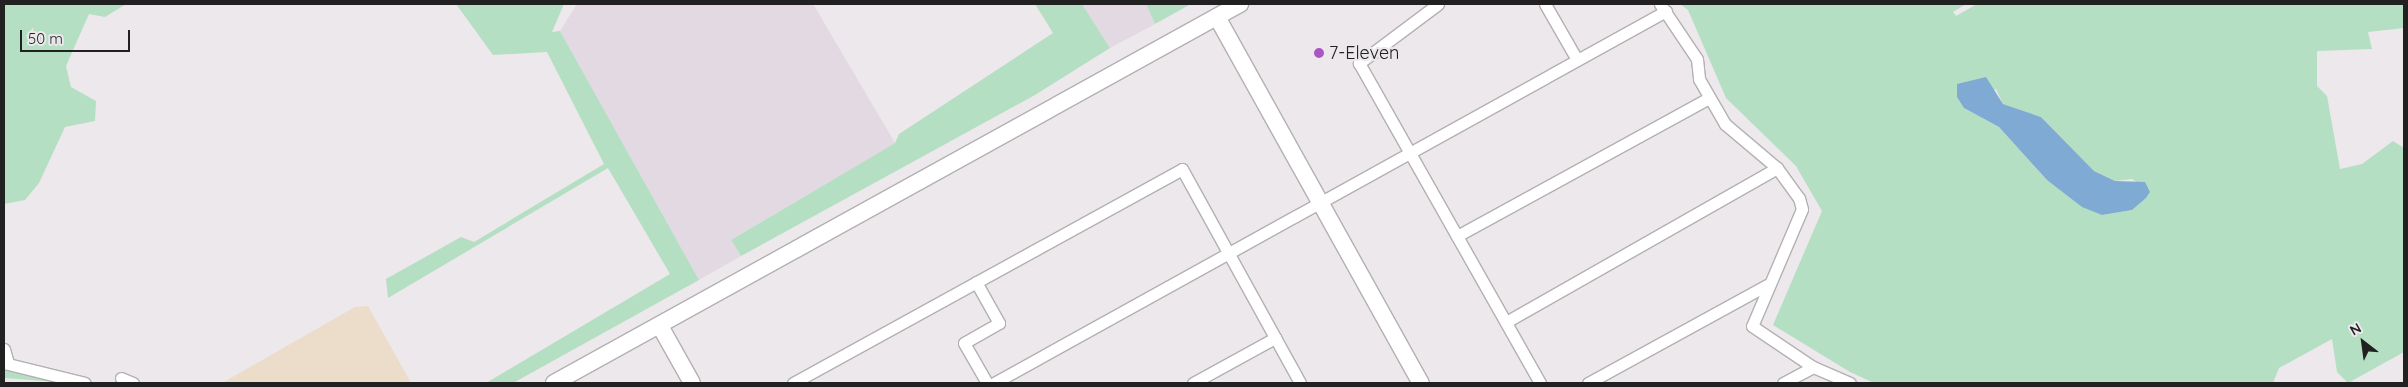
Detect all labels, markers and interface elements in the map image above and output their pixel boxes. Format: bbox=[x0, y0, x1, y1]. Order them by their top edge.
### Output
scale bar bbox=[22, 20, 132, 52]
text: 50 m bbox=[28, 29, 63, 48]
place label: 7-Eleven bbox=[1329, 42, 1400, 64]
marker: 7-Eleven bbox=[1313, 47, 1325, 59]
north arrow bbox=[2338, 317, 2388, 367]
text: N bbox=[2347, 319, 2364, 339]

